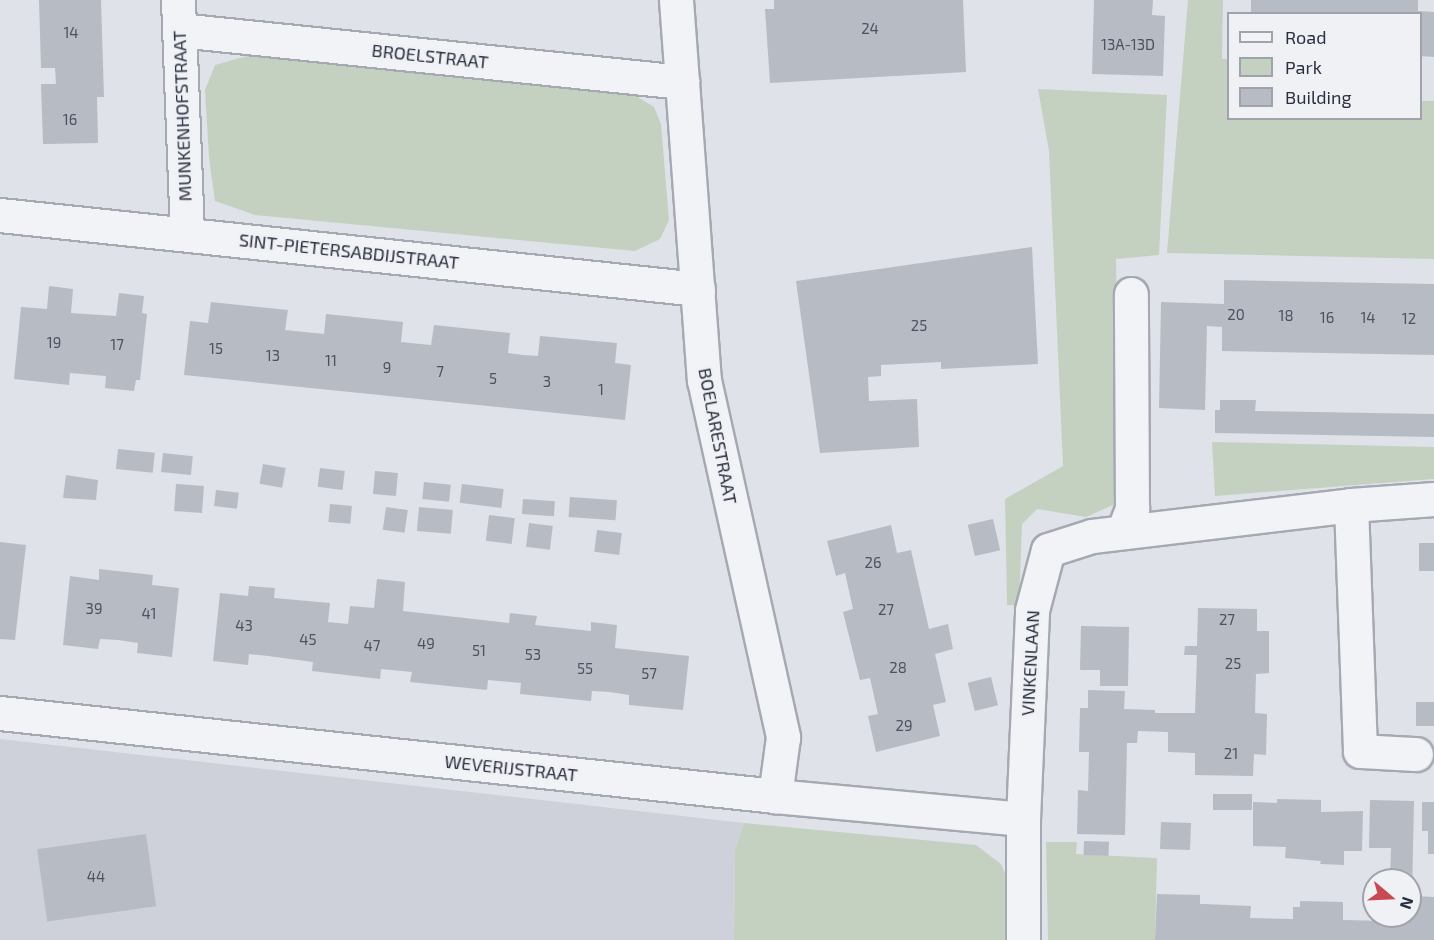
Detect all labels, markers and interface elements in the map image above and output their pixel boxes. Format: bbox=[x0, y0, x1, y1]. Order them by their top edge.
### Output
legend bbox=[1227, 12, 1422, 120]
house number: 24 bbox=[861, 20, 879, 38]
house number: 14 bbox=[63, 24, 79, 42]
text: Road bbox=[1285, 26, 1326, 48]
street label: MUNKENHOFSTRAAT bbox=[168, 30, 196, 202]
house number: 13A-13D bbox=[1101, 36, 1155, 54]
street label: BROELSTRAAT bbox=[371, 39, 489, 73]
text: Park bbox=[1285, 56, 1322, 78]
text: Building bbox=[1285, 86, 1352, 108]
house number: 16 bbox=[63, 111, 77, 129]
street label: SINT-PIETERSABDIJSTRAAT bbox=[238, 229, 460, 273]
house number: 20 bbox=[1227, 306, 1245, 324]
house number: 18 bbox=[1278, 307, 1294, 325]
house number: 16 bbox=[1320, 309, 1334, 327]
house number: 14 bbox=[1360, 309, 1376, 327]
house number: 12 bbox=[1402, 310, 1416, 328]
house number: 25 bbox=[911, 317, 927, 335]
house number: 19 bbox=[47, 334, 61, 352]
house number: 17 bbox=[110, 336, 124, 354]
house number: 15 bbox=[209, 340, 223, 358]
house number: 13 bbox=[266, 347, 280, 365]
house number: 11 bbox=[325, 352, 337, 370]
house number: 9 bbox=[383, 359, 391, 377]
house number: 7 bbox=[436, 363, 444, 381]
street label: BOELARESTRAAT bbox=[694, 366, 742, 506]
house number: 5 bbox=[489, 370, 497, 388]
house number: 3 bbox=[543, 373, 551, 391]
house number: 1 bbox=[598, 381, 604, 399]
house number: 26 bbox=[864, 554, 882, 572]
house number: 39 bbox=[86, 600, 102, 618]
house number: 27 bbox=[878, 601, 894, 619]
house number: 41 bbox=[141, 605, 157, 623]
street label: VINKENLAAN bbox=[1016, 610, 1044, 716]
house number: 27 bbox=[1219, 611, 1235, 629]
house number: 43 bbox=[235, 617, 253, 635]
house number: 45 bbox=[299, 631, 317, 649]
house number: 49 bbox=[417, 635, 435, 653]
house number: 47 bbox=[364, 637, 380, 655]
house number: 51 bbox=[472, 642, 486, 660]
house number: 53 bbox=[525, 646, 541, 664]
house number: 25 bbox=[1225, 655, 1241, 673]
house number: 28 bbox=[889, 659, 907, 677]
house number: 55 bbox=[577, 660, 593, 678]
house number: 57 bbox=[641, 665, 657, 683]
house number: 29 bbox=[895, 717, 913, 735]
house number: 21 bbox=[1224, 745, 1238, 763]
street label: WEVERIJSTRAAT bbox=[443, 750, 579, 786]
house number: 44 bbox=[87, 868, 105, 886]
north arrow bbox=[1362, 868, 1422, 928]
text: N bbox=[1397, 895, 1418, 912]

